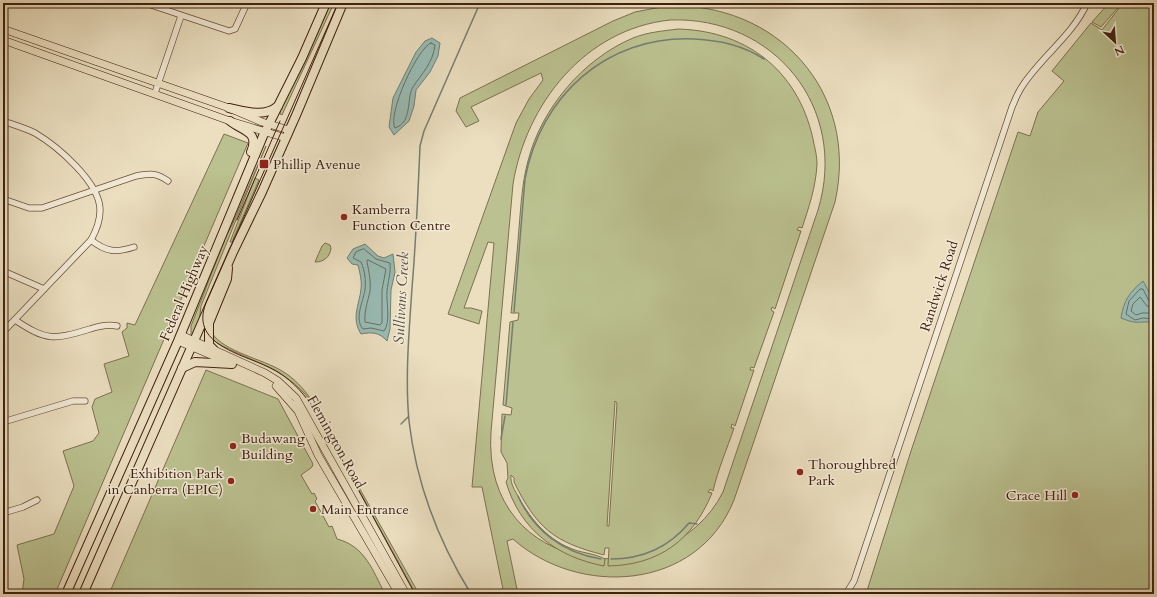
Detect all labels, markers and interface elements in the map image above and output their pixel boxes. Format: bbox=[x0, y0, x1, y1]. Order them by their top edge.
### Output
north arrow bbox=[1095, 22, 1135, 62]
text: N bbox=[1111, 42, 1127, 60]
place label: Phillip Avenue bbox=[273, 155, 361, 174]
marker: Phillip Avenue bbox=[258, 158, 270, 170]
place label: Kamberra Function Centre bbox=[352, 200, 451, 235]
marker: Kamberra Function Centre bbox=[339, 212, 349, 222]
street label: Randwick Road bbox=[915, 238, 963, 334]
street label: Federal Highway bbox=[155, 242, 213, 344]
water label: Sullivans Creek bbox=[389, 251, 413, 345]
street label: Flemington Road bbox=[302, 392, 370, 493]
place label: Budawang Building bbox=[241, 429, 305, 464]
marker: Budawang Building bbox=[228, 441, 238, 451]
place label: Thoroughbred Park bbox=[808, 455, 896, 490]
place label: Exhibition Park in Canberra (EPIC) bbox=[107, 464, 223, 499]
marker: Thoroughbred Park bbox=[795, 467, 805, 477]
marker: Exhibition Park in Canberra (EPIC) bbox=[226, 476, 236, 486]
place label: Crace Hill bbox=[1006, 486, 1067, 505]
marker: Crace Hill bbox=[1070, 490, 1080, 500]
place label: Main Entrance bbox=[321, 500, 409, 519]
marker: Main Entrance bbox=[308, 504, 318, 514]

